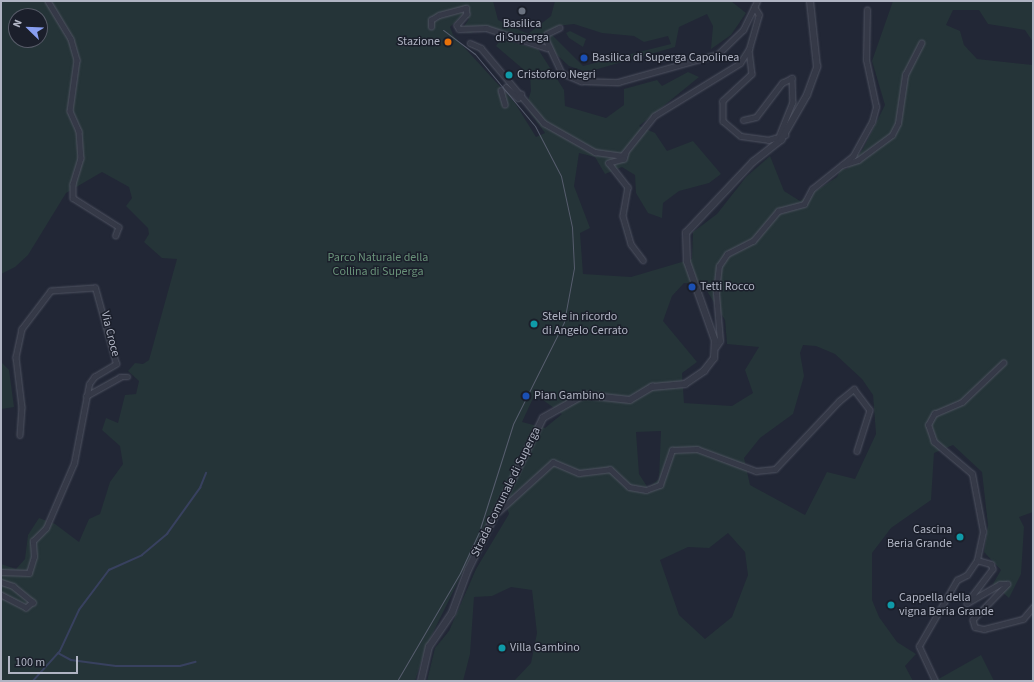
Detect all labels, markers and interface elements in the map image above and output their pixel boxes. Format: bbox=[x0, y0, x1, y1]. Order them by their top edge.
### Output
marker: Basilica di Superga bbox=[517, 6, 527, 16]
north arrow bbox=[8, 8, 48, 48]
text: N bbox=[9, 17, 26, 30]
place label: Basilica di Superga bbox=[495, 17, 549, 45]
place label: Stazione bbox=[397, 35, 440, 49]
marker: Stazione bbox=[443, 37, 453, 47]
place label: Basilica di Superga Capolinea bbox=[592, 51, 739, 65]
marker: Basilica di Superga Capolinea bbox=[579, 53, 589, 63]
place label: Cristoforo Negri bbox=[517, 68, 596, 82]
marker: Cristoforo Negri bbox=[504, 70, 514, 80]
park label: Parco Naturale della Collina di Superga bbox=[328, 251, 428, 279]
place label: Tetti Rocco bbox=[700, 280, 755, 294]
marker: Tetti Rocco bbox=[687, 282, 697, 292]
street label: Via Croce bbox=[97, 310, 123, 358]
place label: Stele in ricordo di Angelo Cerrato bbox=[542, 310, 628, 338]
marker: Stele in ricordo di Angelo Cerrato bbox=[529, 319, 539, 329]
place label: Pian Gambino bbox=[534, 389, 605, 403]
marker: Pian Gambino bbox=[521, 391, 531, 401]
street label: Strada Comunale di Superga bbox=[468, 425, 544, 559]
place label: Cascina Beria Grande bbox=[887, 523, 952, 551]
marker: Cascina Beria Grande bbox=[955, 532, 965, 542]
place label: Cappella della vigna Beria Grande bbox=[899, 591, 994, 619]
marker: Cappella della vigna Beria Grande bbox=[886, 600, 896, 610]
place label: Villa Gambino bbox=[510, 641, 580, 655]
marker: Villa Gambino bbox=[497, 643, 507, 653]
scale bar bbox=[10, 648, 80, 674]
text: 100 m bbox=[15, 654, 45, 671]

